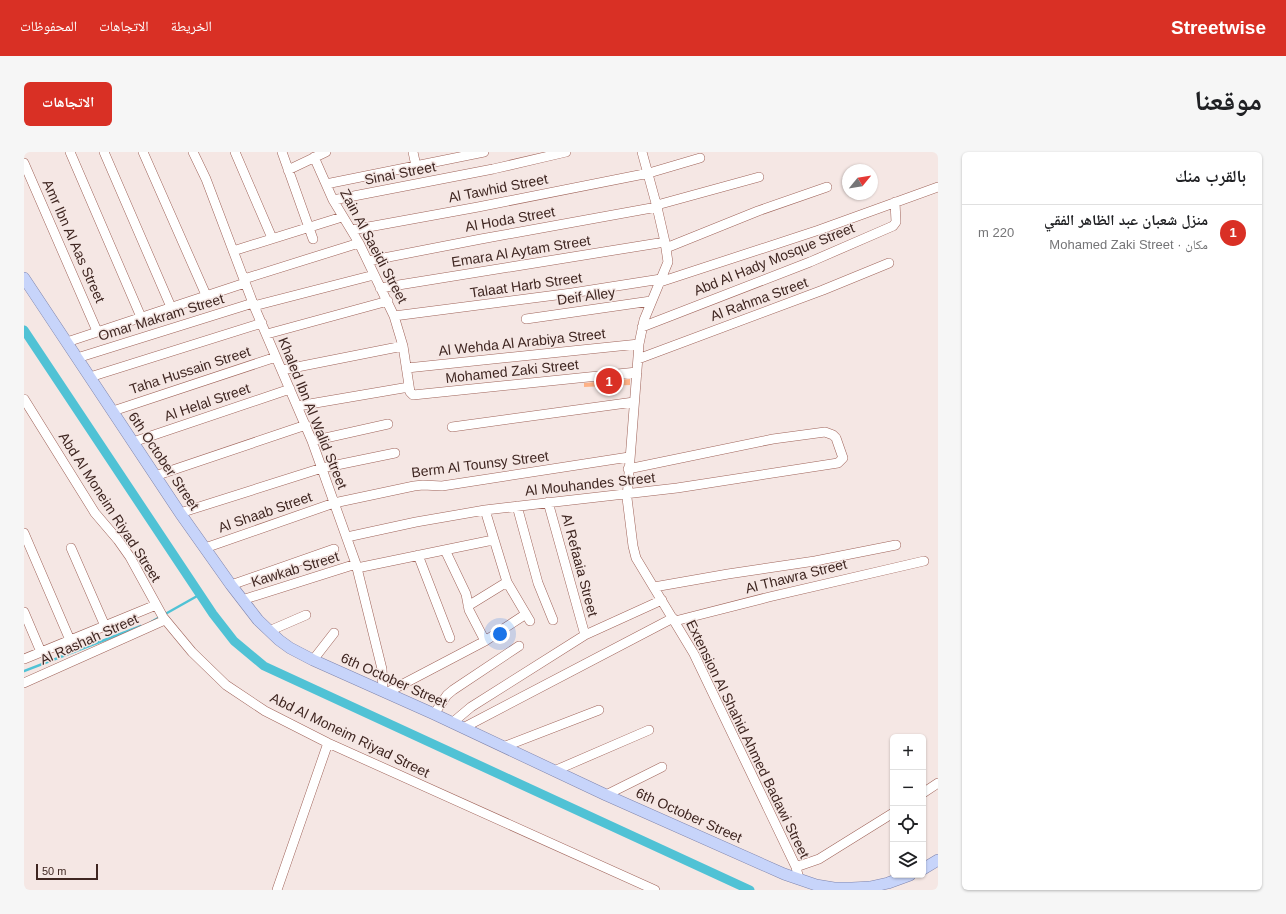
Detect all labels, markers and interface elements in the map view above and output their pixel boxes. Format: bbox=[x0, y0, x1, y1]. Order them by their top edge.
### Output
text: Streetwise bbox=[1171, 17, 1266, 38]
text: المحفوظات bbox=[20, 18, 77, 34]
text: الاتجاهات bbox=[99, 18, 149, 34]
text: الخريطة bbox=[171, 18, 212, 34]
button: الاتجاهات bbox=[24, 82, 112, 126]
text: موقعنا bbox=[1194, 85, 1262, 116]
street label: Sinai Street bbox=[363, 158, 437, 188]
north arrow bbox=[842, 164, 878, 200]
text: بالقرب منك bbox=[1175, 167, 1246, 186]
street label: Al Tawhid Street bbox=[447, 170, 549, 205]
street label: Amr Ibn Al Aas Street bbox=[40, 177, 108, 305]
street label: Zain Al Saeidi Street bbox=[337, 186, 411, 306]
street label: Al Hoda Street bbox=[464, 203, 556, 235]
text: منزل شعبان عبد الظاهر الفقي bbox=[1044, 211, 1208, 228]
street label: Abd Al Hady Mosque Street bbox=[691, 219, 857, 299]
text: 220 m bbox=[978, 225, 1014, 240]
text: 1 bbox=[1229, 225, 1237, 240]
street label: Emara Al Aytam Street bbox=[450, 232, 592, 270]
text: مكان · Mohamed Zaki Street bbox=[1049, 237, 1208, 252]
street label: Talaat Harb Street bbox=[469, 269, 583, 301]
street label: Al Rahma Street bbox=[708, 274, 810, 324]
street label: Deif Alley bbox=[556, 284, 616, 308]
street label: Omar Makram Street bbox=[96, 290, 226, 344]
street label: Al Wehda Al Arabiya Street bbox=[438, 325, 606, 359]
street label: Khaled Ibn Al Walid Street bbox=[275, 335, 351, 491]
street label: Taha Hussain Street bbox=[128, 343, 253, 397]
street label: Mohamed Zaki Street bbox=[445, 356, 579, 386]
pin: 1 bbox=[596, 366, 622, 396]
street label: Al Helal Street bbox=[162, 380, 252, 424]
street label: 6th October Street bbox=[125, 409, 203, 513]
street label: Abd Al Moneim Riyad Street bbox=[56, 429, 164, 585]
street label: Berm Al Tounsy Street bbox=[410, 448, 550, 480]
street label: Al Mouhandes Street bbox=[524, 469, 656, 499]
street label: Al Shaab Street bbox=[216, 488, 314, 536]
street label: Al Refaaia Street bbox=[559, 512, 601, 618]
street label: Kawkab Street bbox=[249, 548, 341, 590]
street label: Al Thawra Street bbox=[744, 556, 848, 596]
street label: Al Rashah Street bbox=[37, 610, 141, 668]
street label: Extension Al Shahid Ahmed Badawi Street bbox=[683, 617, 813, 861]
your location bbox=[490, 624, 510, 644]
street label: 6th October Street bbox=[338, 649, 450, 711]
street label: Abd Al Moneim Riyad Street bbox=[268, 689, 432, 781]
map controls bbox=[890, 734, 926, 878]
button: + bbox=[890, 734, 926, 770]
button: − bbox=[890, 770, 926, 806]
street label: 6th October Street bbox=[633, 784, 745, 846]
button: locate bbox=[890, 806, 926, 842]
button: layers bbox=[890, 842, 926, 878]
scale bar bbox=[36, 862, 98, 881]
text: 50 m bbox=[42, 865, 66, 877]

